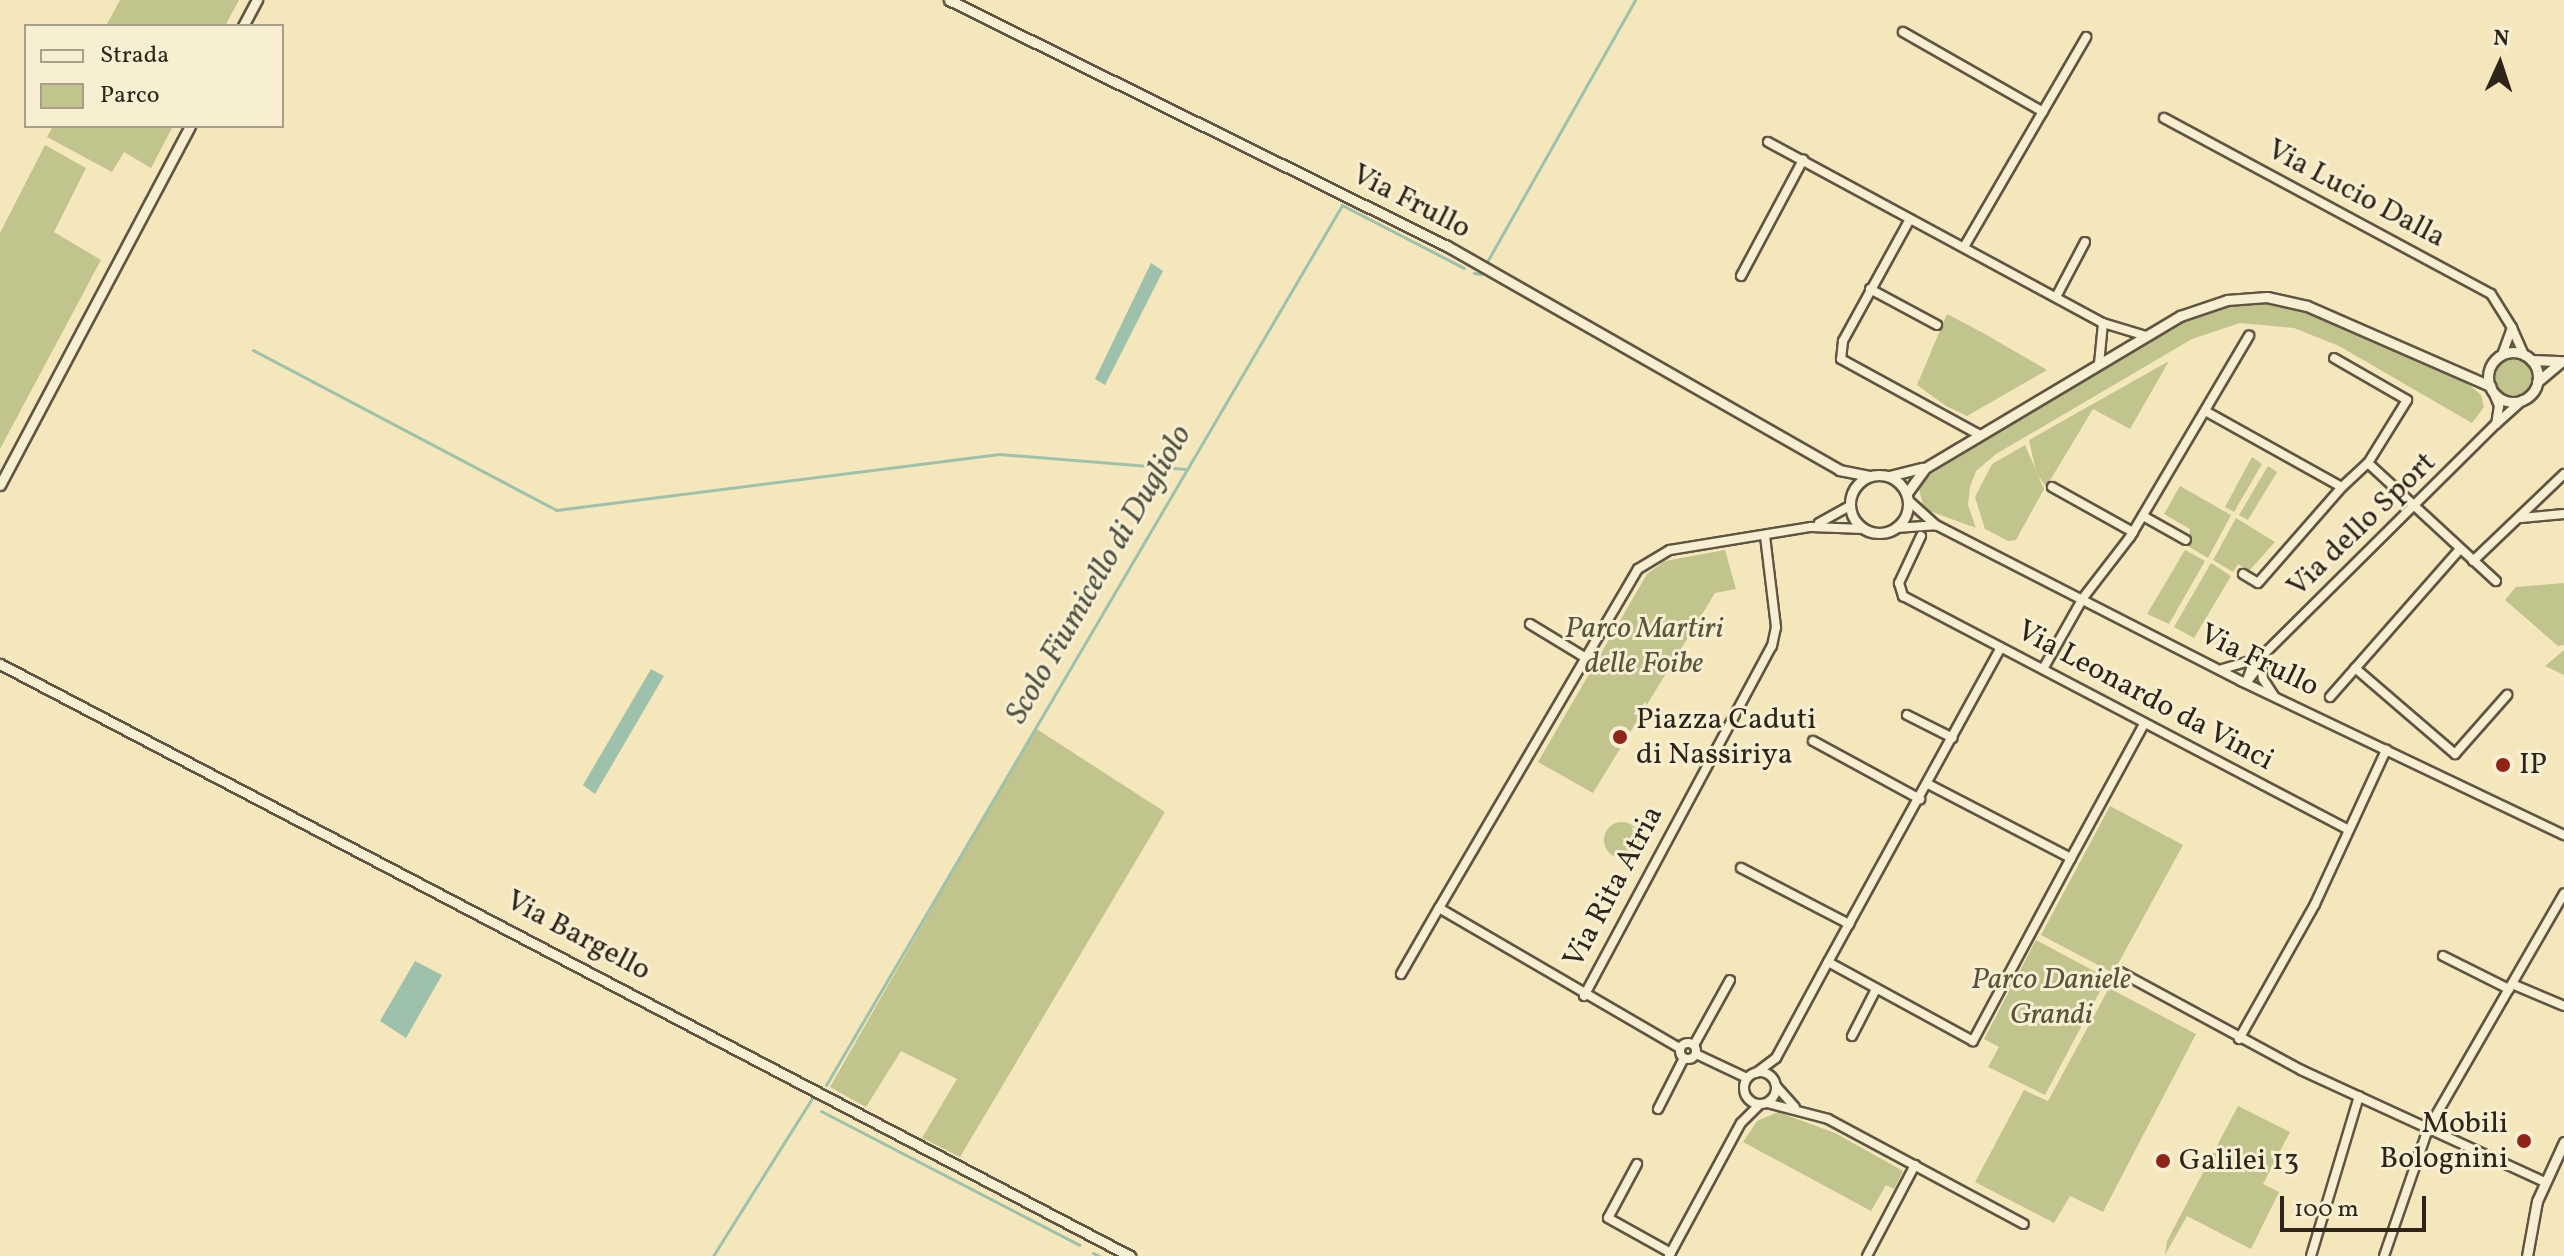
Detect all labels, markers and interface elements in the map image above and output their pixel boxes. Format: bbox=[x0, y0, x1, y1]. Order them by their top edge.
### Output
legend bbox=[24, 24, 284, 128]
north arrow bbox=[2460, 24, 2540, 104]
text: N bbox=[2492, 24, 2510, 55]
text: Strada bbox=[100, 39, 169, 73]
text: Parco bbox=[100, 79, 159, 113]
street label: Via Lucio Dalla bbox=[2261, 132, 2451, 256]
street label: Via Frullo bbox=[1346, 157, 1476, 247]
water label: Scolo Fiumicello di Dugliolo bbox=[999, 419, 1201, 731]
street label: Via dello Sport bbox=[2280, 445, 2444, 605]
park label: Parco Martiri delle Foibe bbox=[1565, 611, 1723, 682]
street label: Via Leonardo da Vinci bbox=[2010, 613, 2280, 779]
street label: Via Frullo bbox=[2193, 617, 2325, 705]
place label: Piazza Caduti di Nassiriya bbox=[1636, 702, 1816, 772]
marker: Piazza Caduti di Nassiriya bbox=[1611, 728, 1629, 746]
place label: IP bbox=[2519, 747, 2547, 783]
marker: IP bbox=[2494, 756, 2512, 774]
street label: Via Rita Atria bbox=[1556, 800, 1672, 974]
street label: Via Bargello bbox=[499, 883, 657, 989]
park label: Parco Daniele Grandi bbox=[1971, 962, 2131, 1032]
place label: Mobili Bolognini bbox=[2380, 1106, 2508, 1176]
marker: Mobili Bolognini bbox=[2515, 1132, 2533, 1150]
place label: Galilei 13 bbox=[2179, 1143, 2299, 1179]
marker: Galilei 13 bbox=[2154, 1152, 2172, 1170]
scale bar bbox=[2284, 1180, 2430, 1230]
text: 100 m bbox=[2294, 1193, 2359, 1227]

